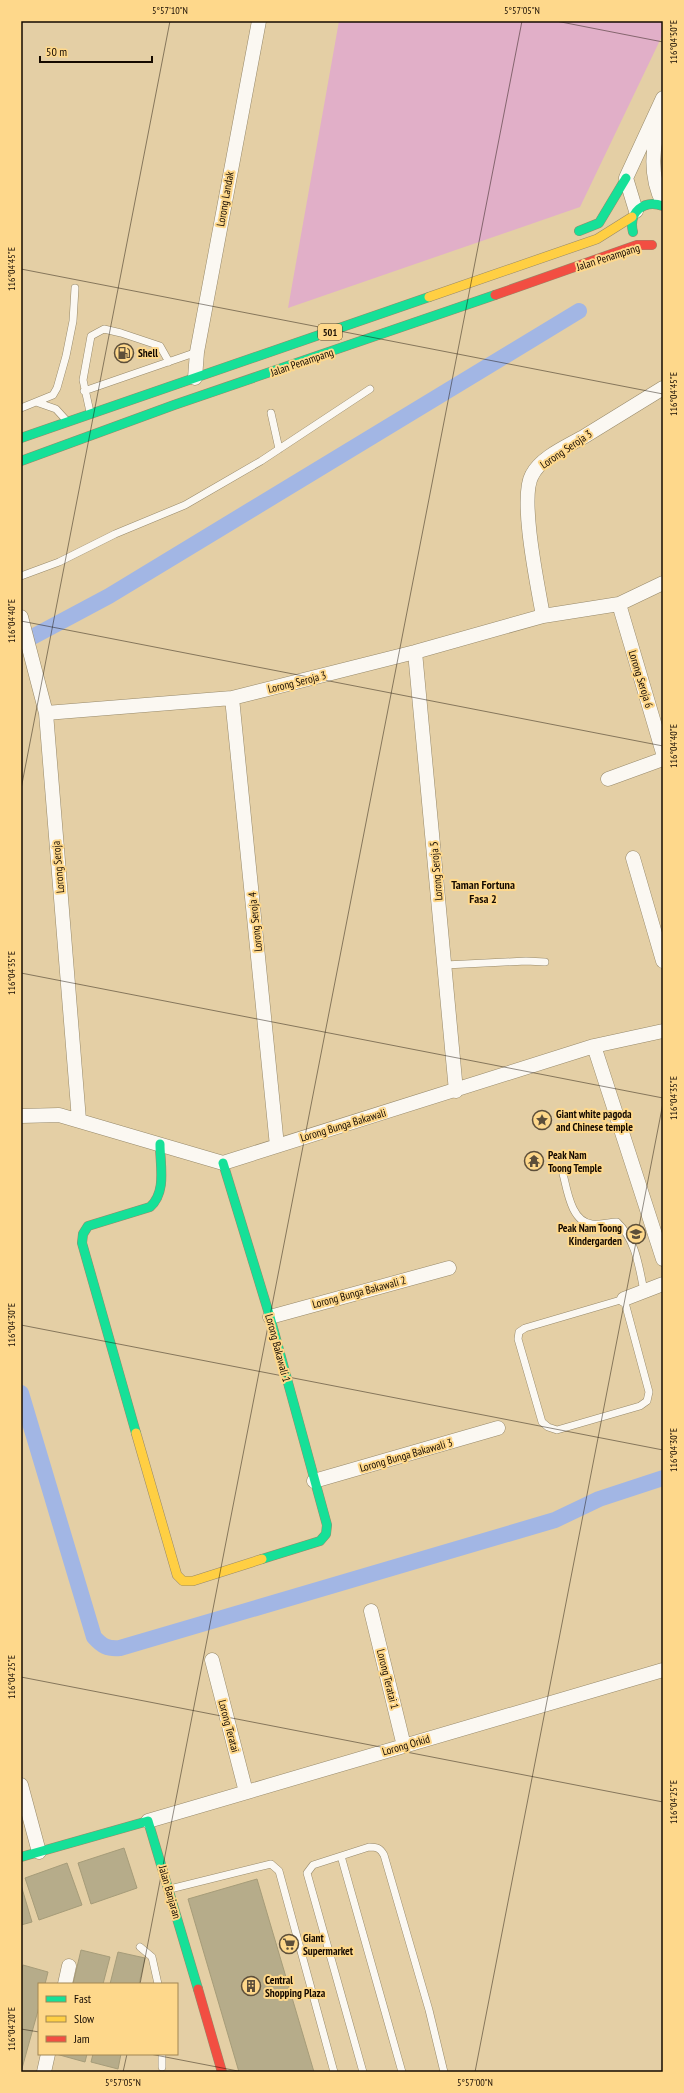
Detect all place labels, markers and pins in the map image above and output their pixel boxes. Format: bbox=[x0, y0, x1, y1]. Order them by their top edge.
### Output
fuel station icon: Shell bbox=[113, 342, 135, 364]
place label: Shell bbox=[138, 346, 158, 360]
place label: Giant white pagoda and Chinese temple bbox=[556, 1107, 633, 1134]
place icon: Giant white pagoda and Chinese temple bbox=[531, 1109, 553, 1131]
place label: Peak Nam Toong Temple bbox=[548, 1148, 602, 1175]
temple icon: Peak Nam Toong Temple bbox=[523, 1150, 545, 1172]
place label: Peak Nam Toong Kindergarden bbox=[558, 1221, 622, 1248]
school or university icon: Peak Nam Toong Kindergarden bbox=[625, 1223, 647, 1245]
place label: Giant Supermarket bbox=[303, 1931, 354, 1958]
supermarket icon: Giant Supermarket bbox=[278, 1933, 300, 1955]
place label: Central Shopping Plaza bbox=[265, 1973, 326, 2000]
building icon: Central Shopping Plaza bbox=[240, 1975, 262, 1997]

